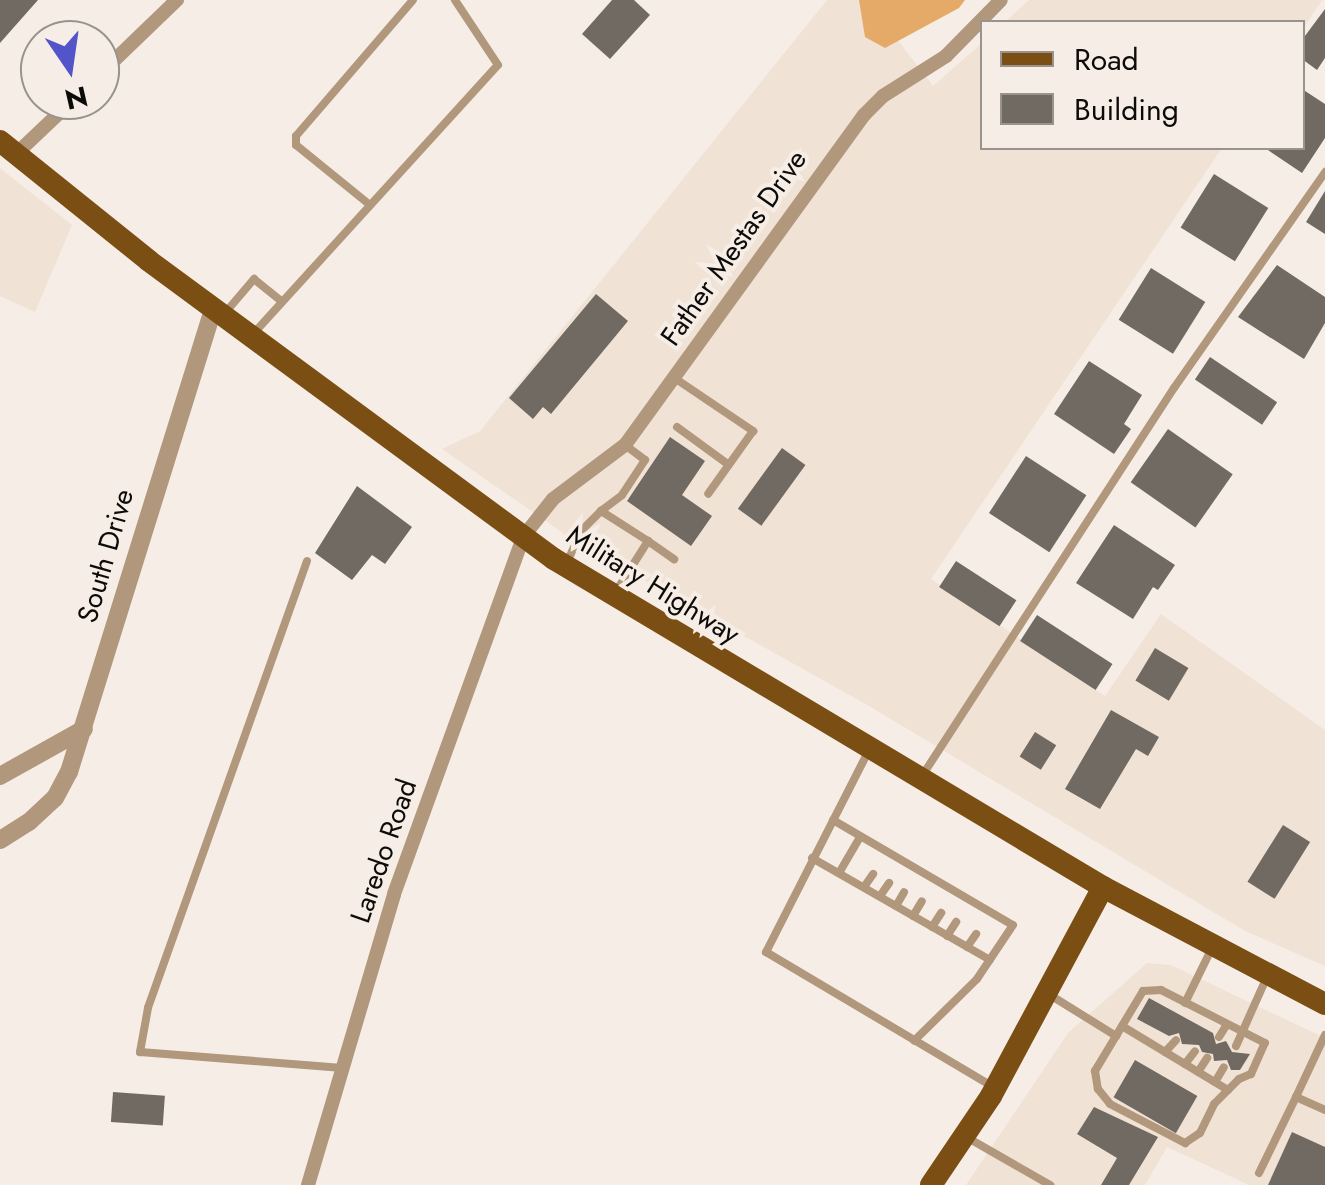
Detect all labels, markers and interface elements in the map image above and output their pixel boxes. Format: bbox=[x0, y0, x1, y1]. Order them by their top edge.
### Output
north arrow bbox=[20, 20, 120, 120]
legend bbox=[980, 20, 1305, 150]
text: Road bbox=[1074, 38, 1139, 81]
text: N bbox=[61, 75, 92, 120]
text: Building bbox=[1074, 88, 1179, 131]
street label: Father Mestas Drive bbox=[654, 144, 814, 352]
street label: South Drive bbox=[71, 485, 141, 627]
street label: Military Highway bbox=[560, 518, 746, 652]
street label: Laredo Road bbox=[344, 775, 424, 927]

